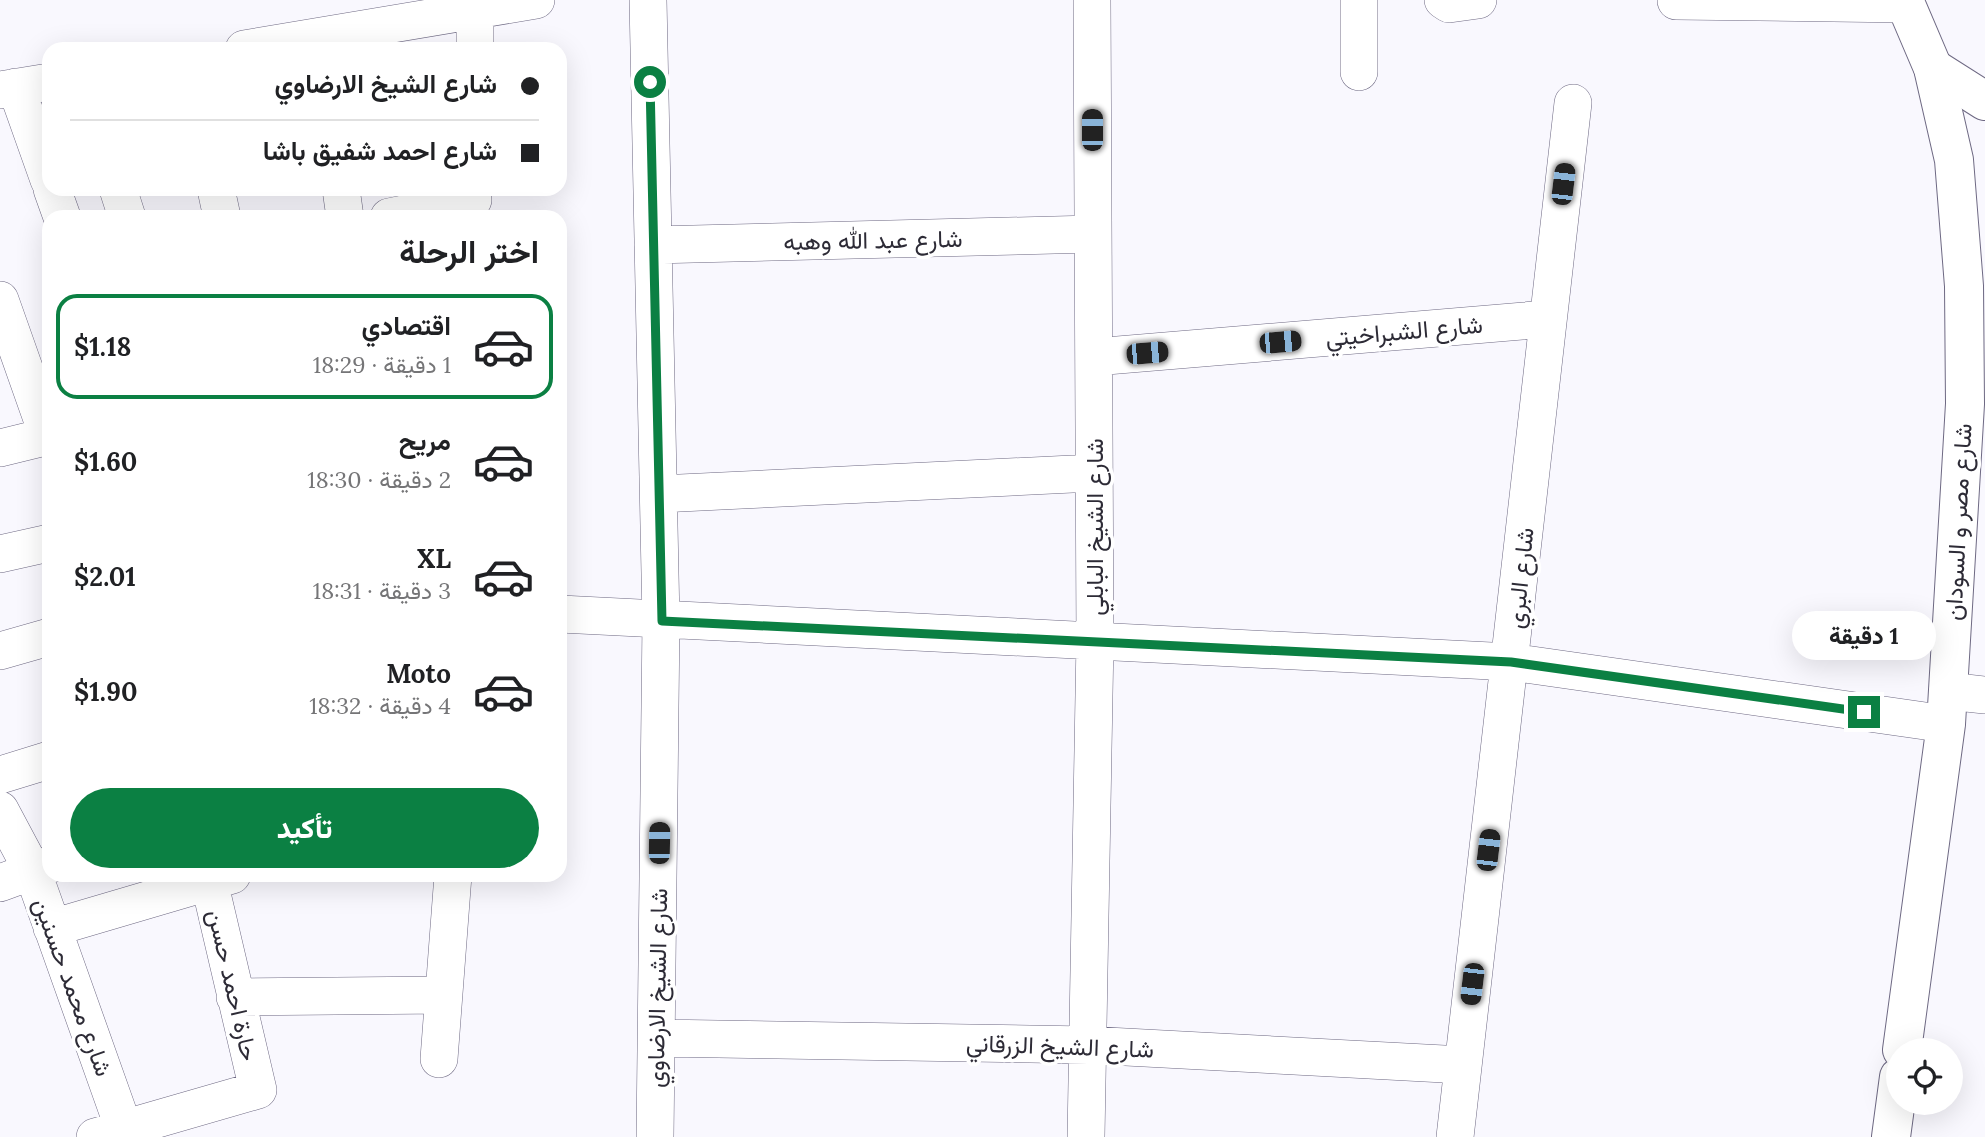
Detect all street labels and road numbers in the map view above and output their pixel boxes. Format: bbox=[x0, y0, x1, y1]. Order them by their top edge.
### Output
street label: شارع عبد الله وهبه bbox=[783, 223, 963, 258]
street label: شارع الشبراخيتي bbox=[1324, 309, 1484, 357]
street label: شارع مصر و السودان bbox=[1937, 423, 1980, 621]
street label: شارع الشيخ البابلي bbox=[1079, 438, 1114, 616]
street label: شارع البري bbox=[1499, 526, 1545, 631]
street label: شارع الشيخ الارضاوي bbox=[640, 888, 678, 1088]
street label: شارع محمد حسنين bbox=[25, 893, 120, 1081]
street label: حارة احمد حسن bbox=[201, 906, 265, 1064]
street label: شارع الشيخ الزرقاني bbox=[965, 1027, 1154, 1069]

